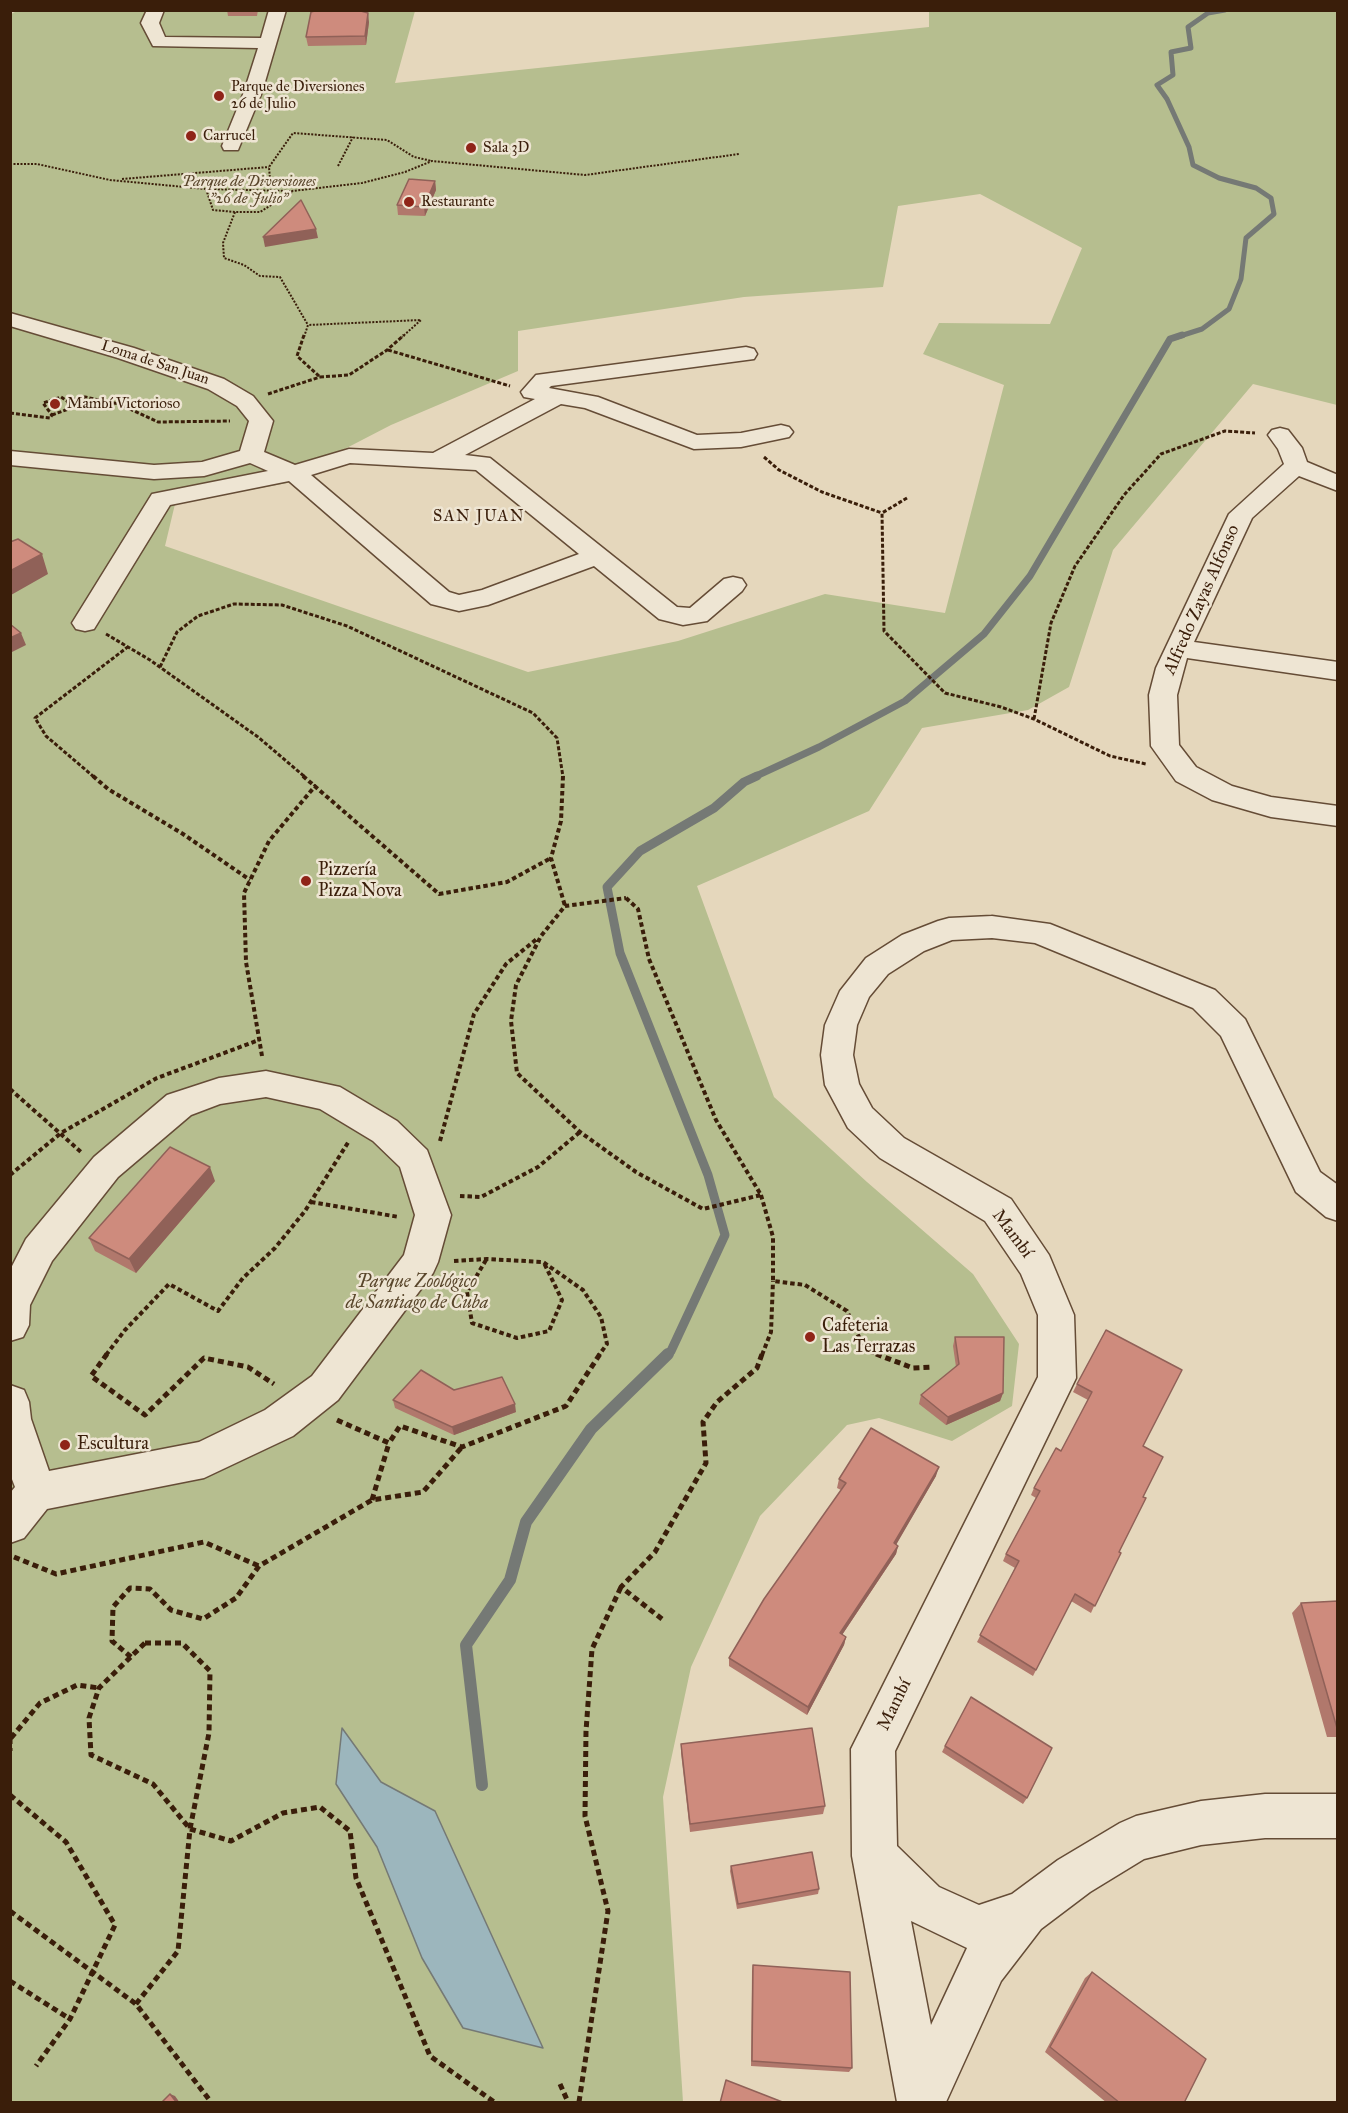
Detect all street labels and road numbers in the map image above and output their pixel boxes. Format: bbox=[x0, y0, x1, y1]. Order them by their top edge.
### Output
street label: Loma de San Juan bbox=[99, 337, 211, 389]
street label: Alfredo Zayas Alfonso bbox=[1159, 522, 1245, 678]
street label: Mambí bbox=[987, 1206, 1037, 1262]
street label: Mambí bbox=[873, 1676, 917, 1734]

